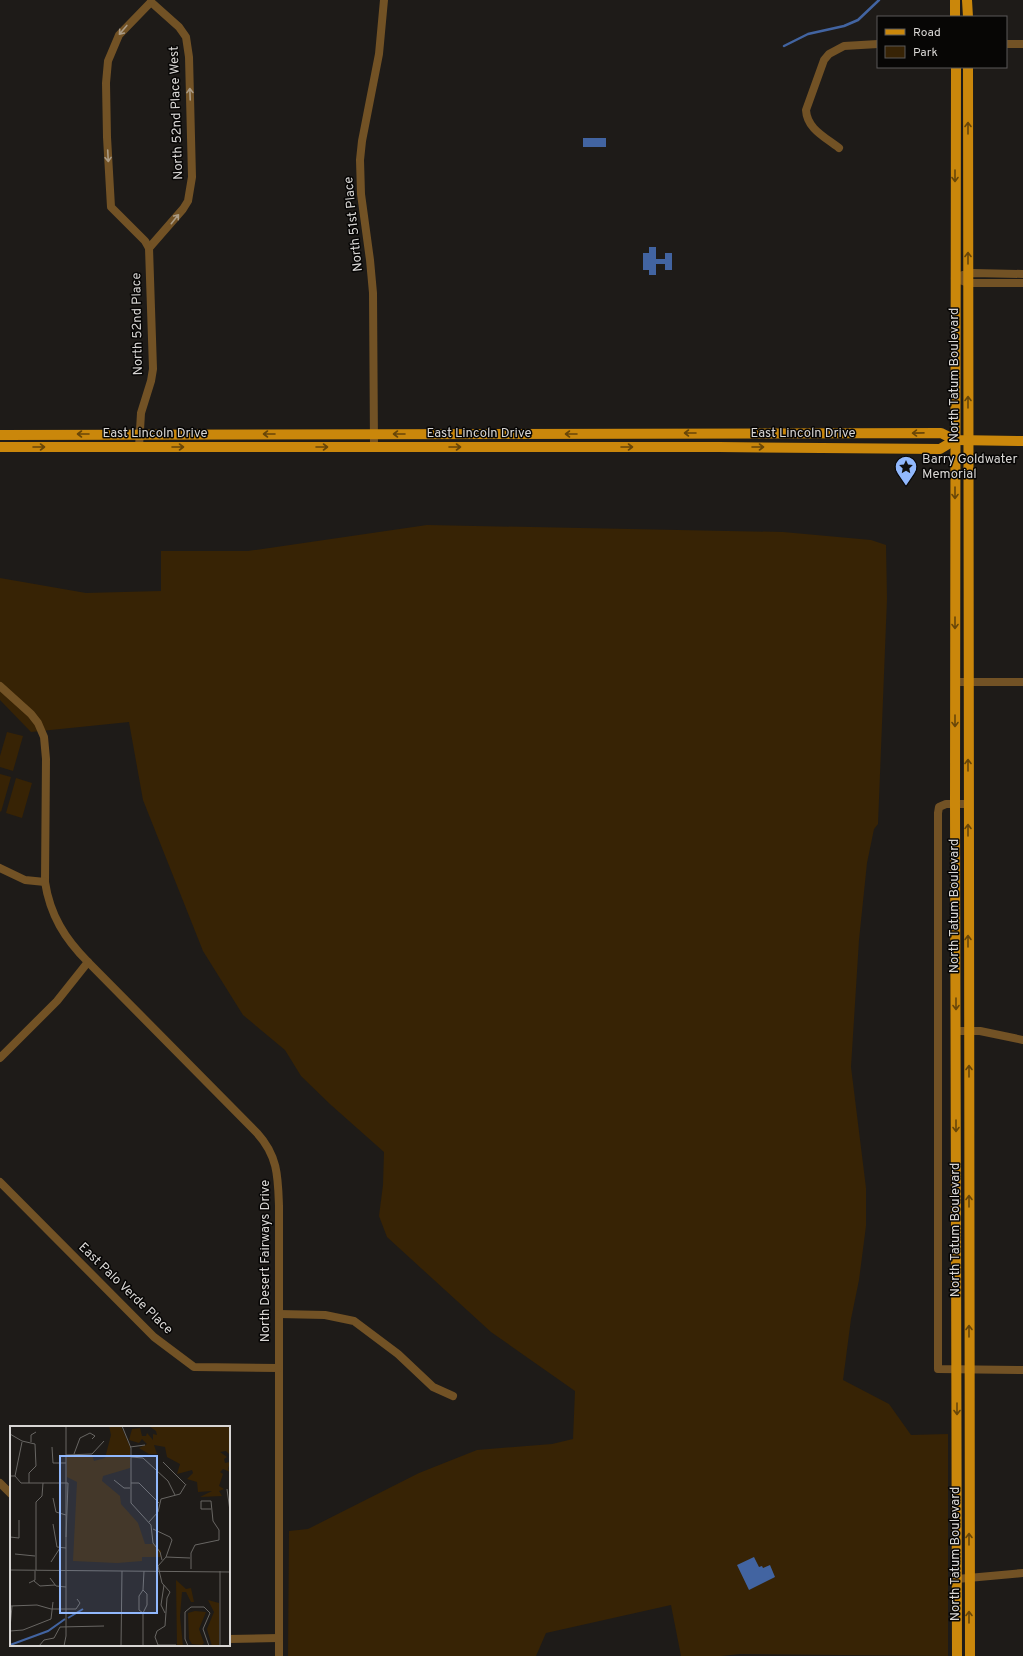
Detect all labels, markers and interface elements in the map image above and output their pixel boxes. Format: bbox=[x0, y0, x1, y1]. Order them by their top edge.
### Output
legend bbox=[877, 16, 1007, 68]
one-way arrow bbox=[119, 25, 128, 35]
text: Road bbox=[913, 25, 941, 41]
text: Park bbox=[913, 45, 938, 61]
street label: North 52nd Place West bbox=[167, 46, 187, 180]
one-way arrow bbox=[186, 88, 194, 101]
one-way arrow bbox=[964, 122, 972, 135]
one-way arrow bbox=[104, 149, 112, 162]
one-way arrow bbox=[951, 169, 959, 182]
street label: North 51st Place bbox=[341, 176, 367, 272]
one-way arrow bbox=[171, 214, 180, 225]
one-way arrow bbox=[964, 252, 972, 265]
street label: North 52nd Place bbox=[129, 272, 147, 376]
street label: North Tatum Boulevard bbox=[947, 308, 963, 442]
one-way arrow bbox=[964, 396, 972, 409]
street label: East Lincoln Drive bbox=[102, 426, 208, 442]
street label: East Lincoln Drive bbox=[426, 426, 532, 442]
street label: East Lincoln Drive bbox=[750, 426, 856, 442]
one-way arrow bbox=[912, 429, 925, 437]
one-way arrow bbox=[77, 430, 90, 438]
one-way arrow bbox=[263, 430, 276, 438]
one-way arrow bbox=[393, 430, 406, 438]
one-way arrow bbox=[565, 430, 578, 438]
one-way arrow bbox=[684, 430, 697, 437]
one-way arrow bbox=[32, 443, 45, 451]
one-way arrow bbox=[171, 443, 184, 451]
one-way arrow bbox=[315, 443, 328, 451]
one-way arrow bbox=[620, 443, 633, 451]
one-way arrow bbox=[751, 443, 764, 451]
one-way arrow bbox=[448, 444, 461, 451]
place label: Barry Goldwater Memorial bbox=[922, 452, 1017, 483]
place icon: Barry Goldwater Memorial bbox=[893, 454, 919, 487]
one-way arrow bbox=[951, 486, 959, 499]
one-way arrow bbox=[951, 616, 959, 629]
one-way arrow bbox=[951, 714, 959, 727]
one-way arrow bbox=[964, 759, 972, 772]
one-way arrow bbox=[964, 824, 972, 837]
street label: North Tatum Boulevard bbox=[947, 839, 963, 973]
one-way arrow bbox=[964, 935, 972, 948]
one-way arrow bbox=[952, 997, 960, 1010]
one-way arrow bbox=[965, 1065, 973, 1078]
one-way arrow bbox=[952, 1119, 960, 1132]
street label: North Tatum Boulevard bbox=[948, 1163, 964, 1297]
street label: North Desert Fairways Drive bbox=[258, 1180, 274, 1342]
one-way arrow bbox=[965, 1195, 973, 1208]
street label: East Palo Verde Place bbox=[74, 1240, 176, 1338]
one-way arrow bbox=[965, 1325, 973, 1338]
one-way arrow bbox=[953, 1402, 961, 1415]
inset map bbox=[10, 1426, 230, 1646]
street label: North Tatum Boulevard bbox=[948, 1487, 964, 1621]
one-way arrow bbox=[965, 1533, 973, 1546]
one-way arrow bbox=[965, 1611, 973, 1624]

